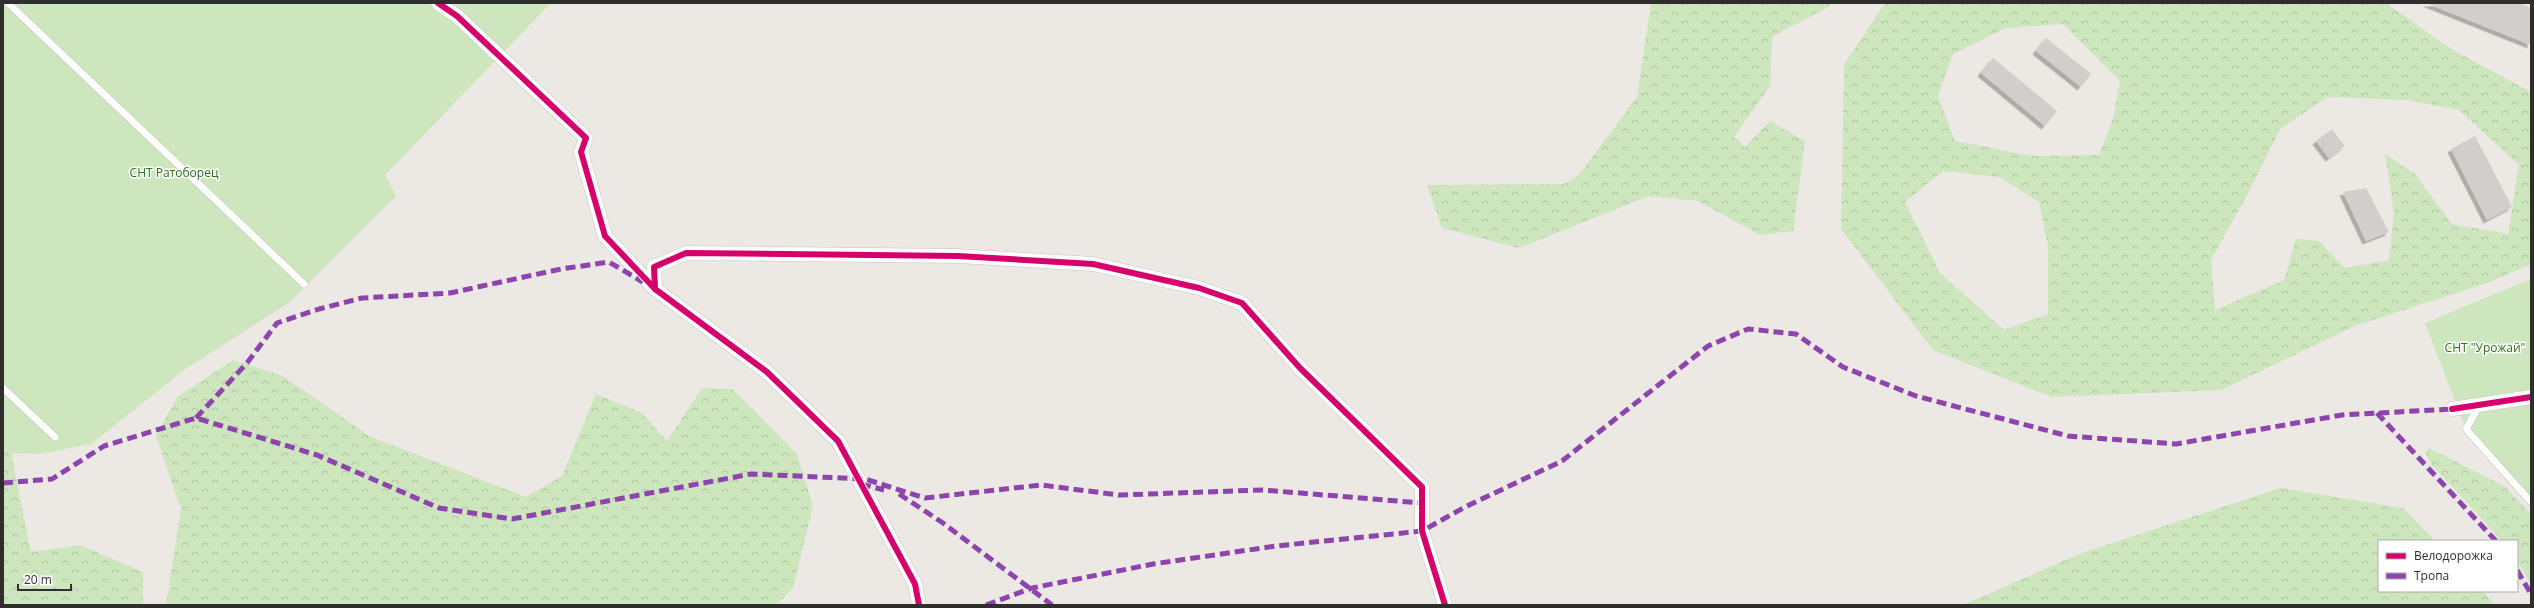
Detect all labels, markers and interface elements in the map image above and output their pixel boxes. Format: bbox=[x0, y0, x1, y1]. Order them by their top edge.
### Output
park label: СНТ Ратоборец bbox=[130, 164, 219, 181]
park label: СНТ "Урожай" bbox=[2445, 339, 2525, 356]
legend bbox=[2378, 540, 2518, 592]
text: Велодорожка bbox=[2414, 547, 2493, 564]
scale bar bbox=[18, 566, 71, 592]
text: Тропа bbox=[2414, 567, 2449, 584]
text: 20 m bbox=[24, 571, 52, 588]

